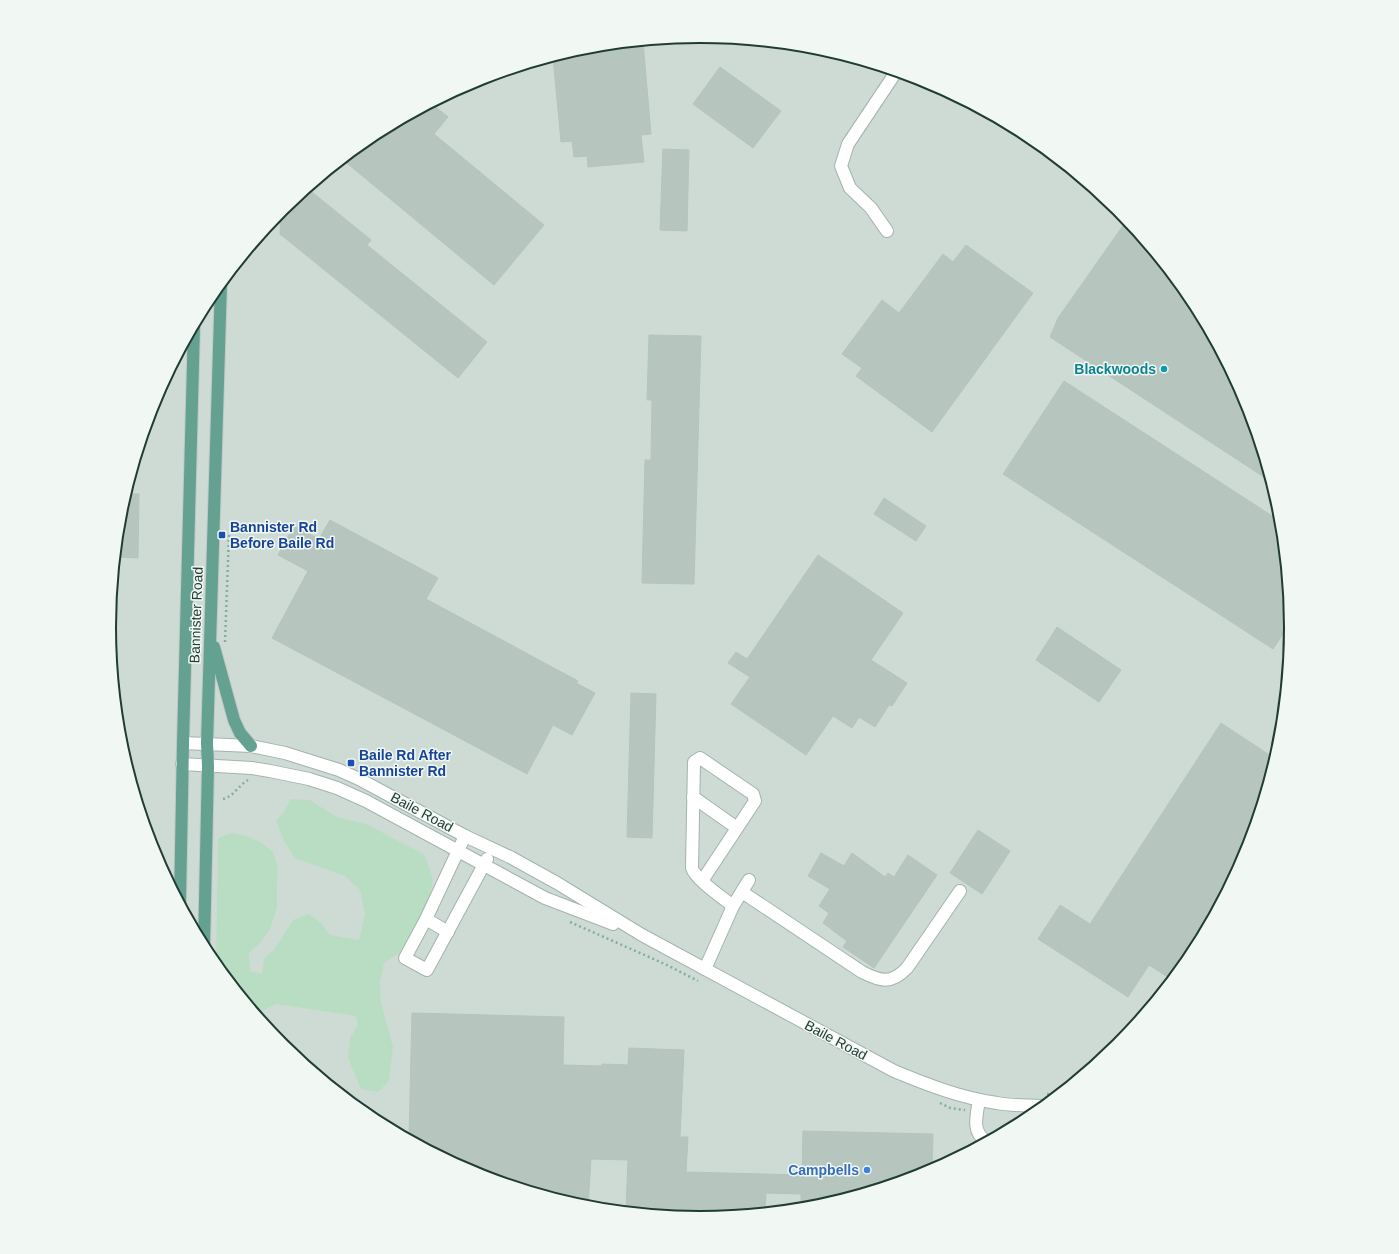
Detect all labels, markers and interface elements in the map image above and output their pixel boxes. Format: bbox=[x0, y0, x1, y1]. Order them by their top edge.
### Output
place label: Blackwoods bbox=[1074, 361, 1156, 377]
marker: Blackwoods bbox=[1159, 364, 1169, 374]
place label: Bannister Rd Before Baile Rd bbox=[230, 519, 334, 551]
marker: Bannister Rd Before Baile Rd bbox=[217, 530, 227, 540]
street label: Bannister Road bbox=[186, 566, 206, 664]
place label: Baile Rd After Bannister Rd bbox=[359, 747, 452, 779]
marker: Baile Rd After Bannister Rd bbox=[346, 758, 356, 768]
street label: Baile Road bbox=[388, 789, 456, 835]
street label: Baile Road bbox=[802, 1017, 870, 1063]
place label: Campbells bbox=[788, 1162, 859, 1178]
marker: Campbells bbox=[862, 1165, 872, 1175]

